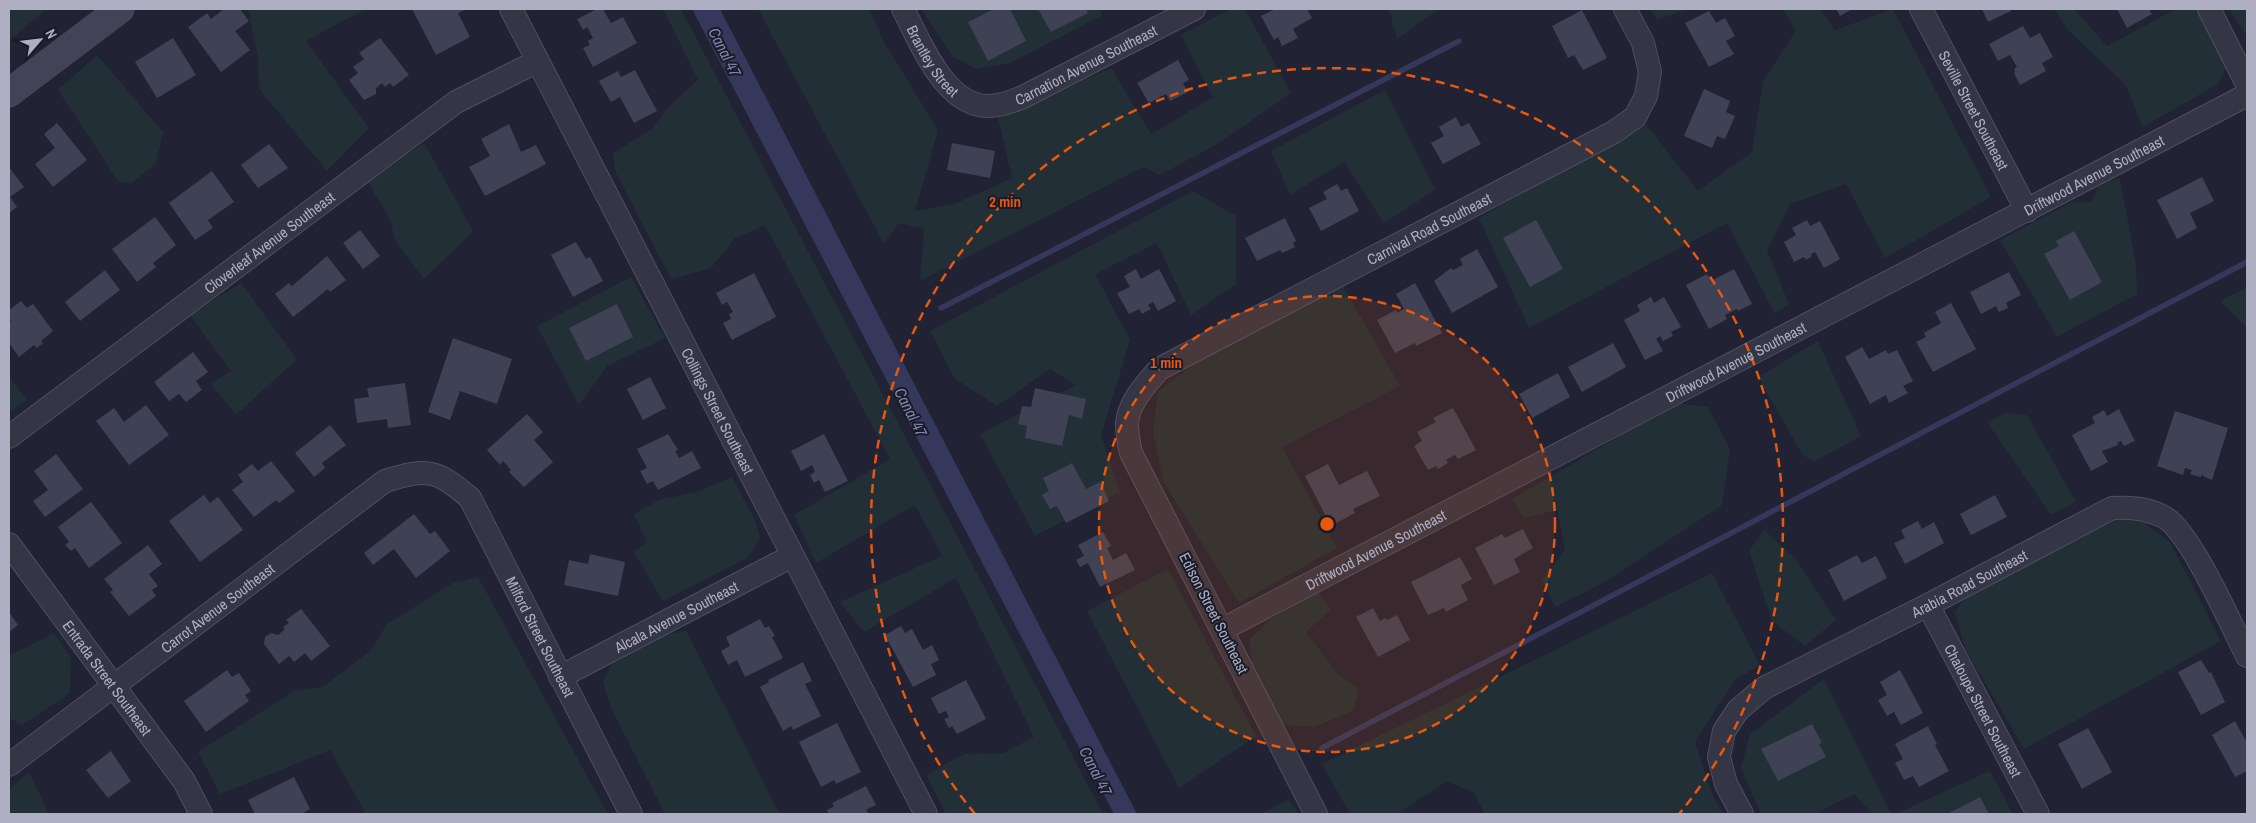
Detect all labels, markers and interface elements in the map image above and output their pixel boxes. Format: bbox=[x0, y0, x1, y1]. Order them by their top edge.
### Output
north arrow bbox=[15, 15, 65, 65]
street label: Carnation Avenue Southeast bbox=[1012, 19, 1161, 110]
street label: Brantley Street bbox=[902, 21, 964, 102]
water label: Canal 47 bbox=[703, 24, 747, 81]
text: N bbox=[42, 26, 61, 42]
street label: Seville Street Southeast bbox=[1934, 47, 2014, 174]
street label: Driftwood Avenue Southeast bbox=[2020, 129, 2168, 220]
street label: Cloverleaf Avenue Southeast bbox=[199, 186, 339, 298]
street label: Carnival Road Southeast bbox=[1363, 187, 1495, 270]
text: 2 min bbox=[989, 191, 1021, 212]
street label: Driftwood Avenue Southeast bbox=[1662, 316, 1810, 407]
street label: Collings Street Southeast bbox=[677, 344, 760, 478]
text: 1 min bbox=[1150, 352, 1182, 373]
water label: Canal 47 bbox=[889, 384, 933, 441]
street label: Driftwood Avenue Southeast bbox=[1302, 504, 1450, 595]
centre of rings bbox=[1318, 515, 1336, 533]
street label: Arabia Road Southeast bbox=[1907, 544, 2031, 623]
street label: Edison Street Southeast bbox=[1174, 549, 1254, 678]
street label: Carrot Avenue Southeast bbox=[156, 558, 279, 657]
street label: Milford Street Southeast bbox=[501, 573, 580, 701]
street label: Alcala Avenue Southeast bbox=[610, 575, 742, 658]
street label: Entrada Street Southeast bbox=[58, 616, 157, 740]
street label: Chaloupe Street Southeast bbox=[1940, 640, 2027, 781]
water label: Canal 47 bbox=[1074, 743, 1118, 800]

